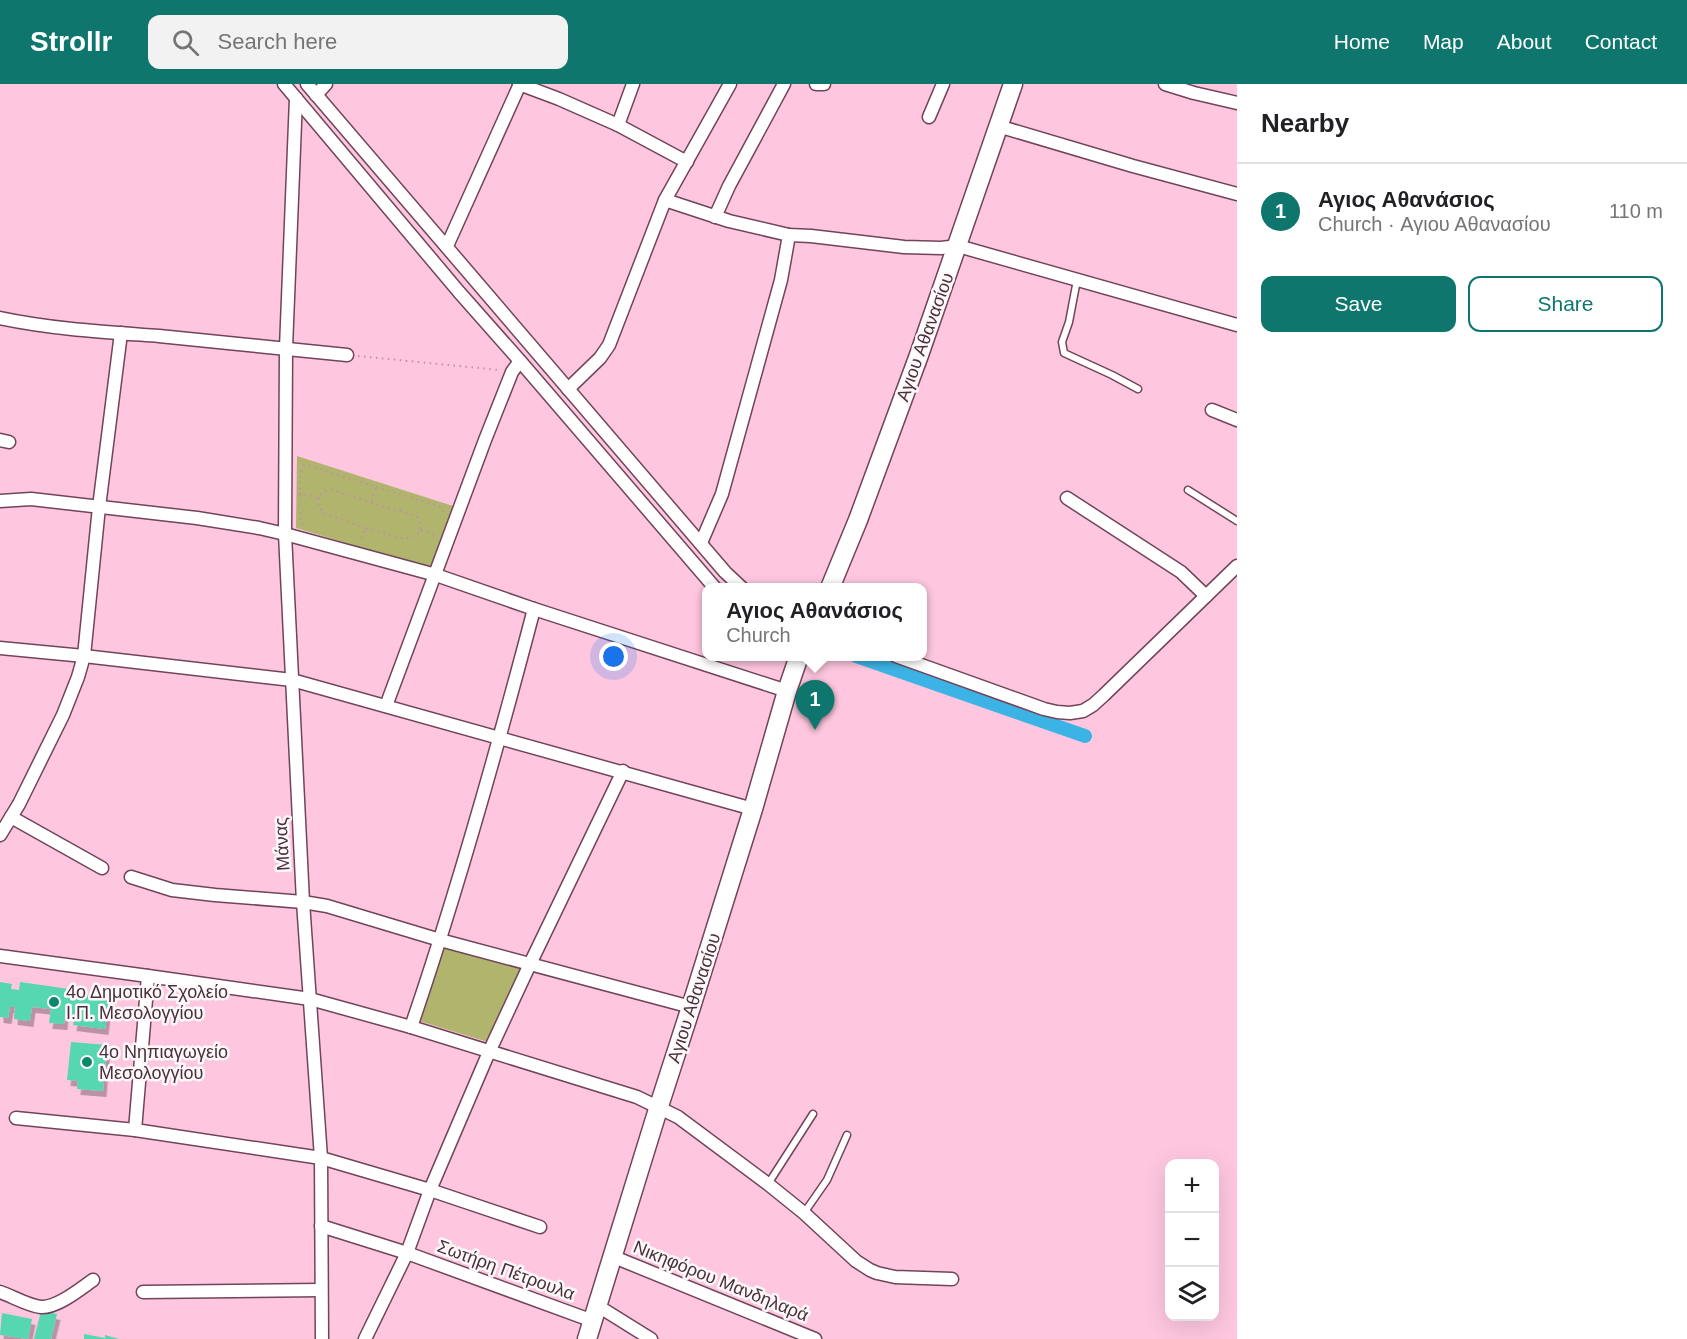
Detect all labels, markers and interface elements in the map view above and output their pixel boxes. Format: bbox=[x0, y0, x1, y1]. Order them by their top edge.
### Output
search box bbox=[148, 15, 568, 69]
text: Strollr bbox=[30, 26, 112, 57]
icon: search bbox=[169, 26, 202, 59]
text: Search here bbox=[217, 29, 337, 54]
text: Home bbox=[1334, 30, 1390, 53]
text: Map bbox=[1423, 30, 1464, 53]
text: About bbox=[1497, 30, 1552, 53]
text: Contact bbox=[1585, 30, 1657, 53]
text: Nearby bbox=[1261, 108, 1349, 138]
text: Αγιος Αθανάσιος bbox=[1318, 187, 1495, 212]
text: 1 bbox=[1275, 200, 1286, 222]
text: 110 m bbox=[1609, 200, 1663, 222]
text: Church · Αγιου Αθανασίου bbox=[1318, 213, 1551, 235]
street label: Αγιου Αθανασίου bbox=[892, 270, 958, 404]
button: Save bbox=[1261, 276, 1456, 332]
button: Share bbox=[1468, 276, 1663, 332]
popup bbox=[702, 583, 927, 661]
text: Αγιος Αθανάσιος bbox=[726, 598, 903, 623]
text: Church bbox=[726, 624, 791, 646]
your location bbox=[599, 642, 628, 671]
pin: 1 bbox=[796, 680, 834, 730]
street label: Μάνας bbox=[271, 816, 293, 871]
street label: Αγιου Αθανασίου bbox=[664, 931, 724, 1065]
place label: 4ο Δημοτικό Σχολείο Ι.Π. Μεσολογγίου bbox=[66, 982, 228, 1023]
marker: 4ο Δημοτικό Σχολείο Ι.Π. Μεσολογγίου bbox=[47, 995, 61, 1009]
place label: 4ο Νηπιαγωγείο Μεσολογγίου bbox=[99, 1042, 228, 1083]
marker: 4ο Νηπιαγωγείο Μεσολογγίου bbox=[80, 1055, 94, 1069]
map controls bbox=[1165, 1159, 1219, 1321]
button: + bbox=[1165, 1159, 1219, 1213]
button: − bbox=[1165, 1213, 1219, 1267]
street label: Σωτήρη Πέτρουλα bbox=[435, 1236, 577, 1304]
street label: Νικηφόρου Μανδηλαρά bbox=[631, 1237, 811, 1325]
button: layers bbox=[1165, 1267, 1219, 1321]

